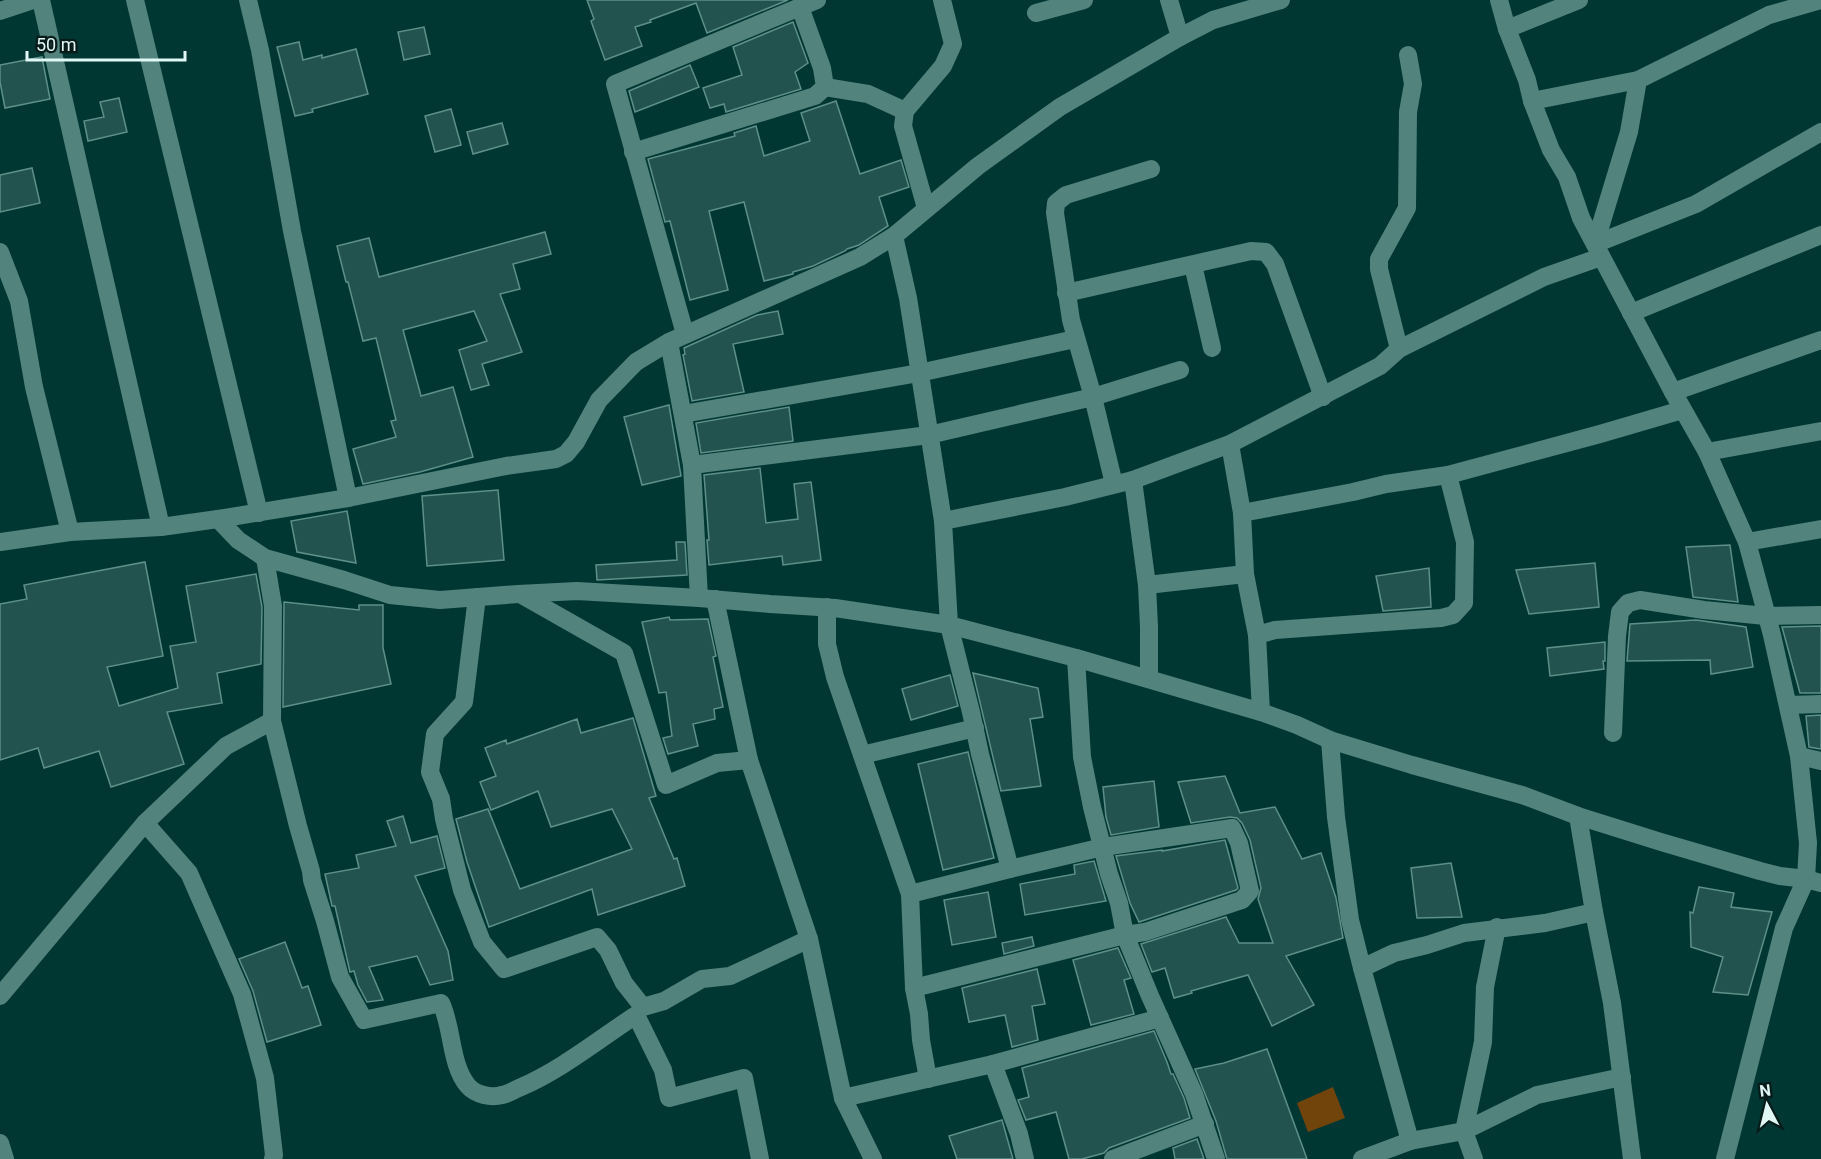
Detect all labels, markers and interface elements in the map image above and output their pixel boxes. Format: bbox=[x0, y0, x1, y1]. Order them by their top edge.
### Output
scale bar bbox=[27, 24, 184, 62]
text: 50 m bbox=[36, 34, 76, 55]
north arrow bbox=[1737, 1075, 1797, 1135]
text: N bbox=[1758, 1080, 1772, 1101]

